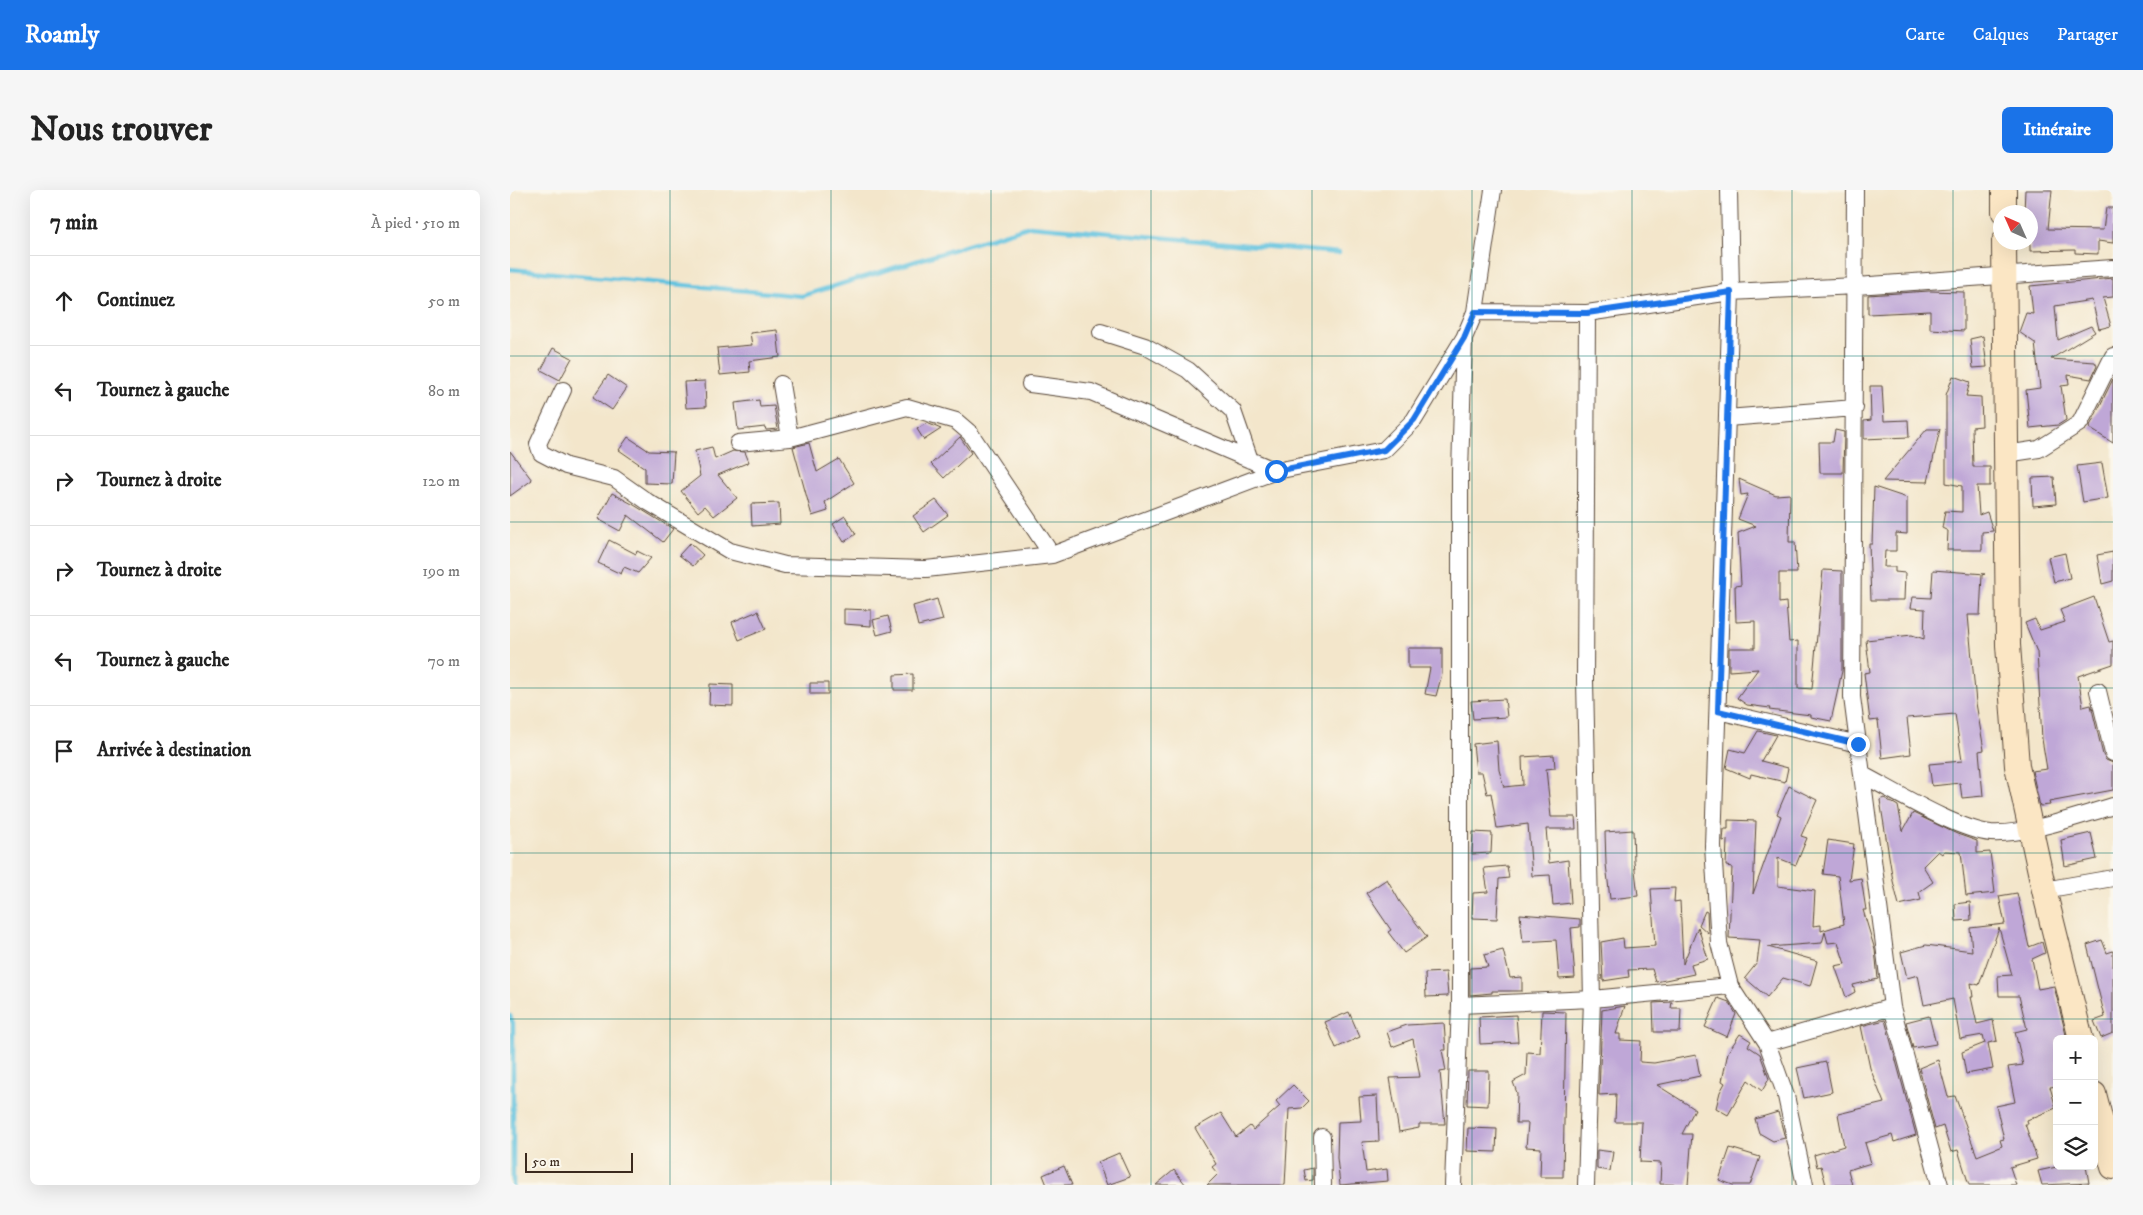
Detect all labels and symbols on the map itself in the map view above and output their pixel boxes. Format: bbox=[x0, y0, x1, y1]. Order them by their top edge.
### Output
north arrow bbox=[1993, 205, 2038, 250]
route start bbox=[1265, 460, 1288, 483]
route end bbox=[1847, 733, 1870, 756]
scale bar bbox=[525, 1150, 632, 1173]

